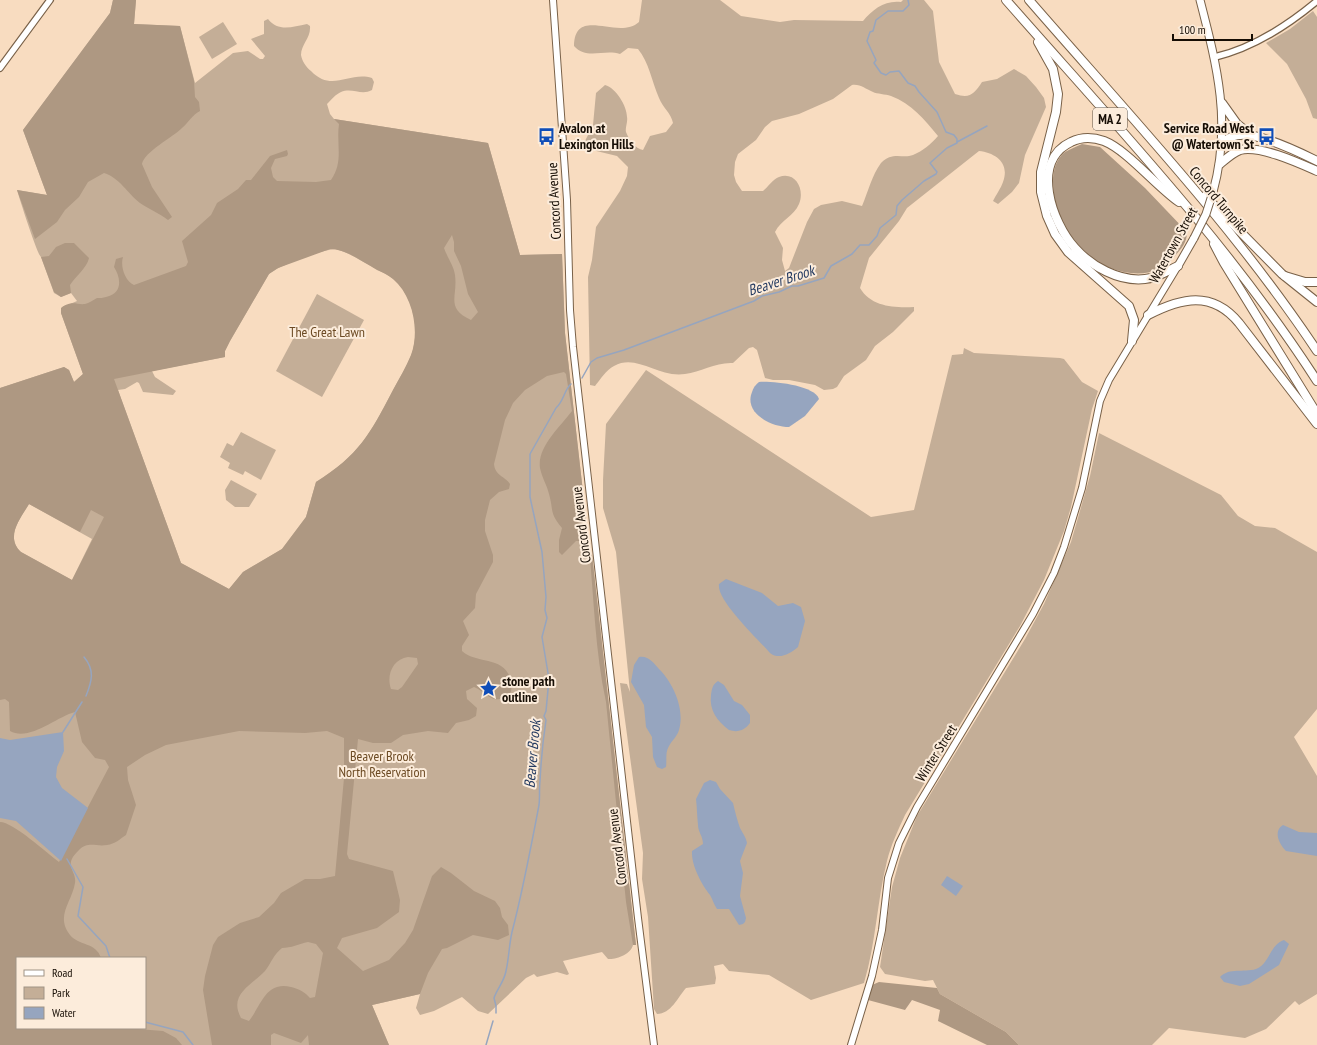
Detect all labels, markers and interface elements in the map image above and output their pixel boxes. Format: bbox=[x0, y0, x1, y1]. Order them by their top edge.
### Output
scale bar bbox=[1173, 16, 1252, 42]
text: 100 m bbox=[1179, 22, 1206, 37]
road number: MA 2 bbox=[1093, 108, 1127, 130]
place label: Avalon at Lexington Hills bbox=[558, 119, 634, 153]
place label: Service Road West @ Watertown St bbox=[1164, 119, 1254, 153]
bus stop icon: Avalon at Lexington Hills bbox=[536, 126, 556, 146]
bus stop icon: Service Road West @ Watertown St bbox=[1257, 126, 1277, 146]
street label: Concord Avenue bbox=[543, 162, 565, 240]
street label: Concord Turnpike bbox=[1185, 162, 1253, 238]
street label: Watertown Street bbox=[1145, 204, 1201, 286]
water label: Beaver Brook bbox=[745, 260, 819, 300]
park label: The Great Lawn bbox=[289, 323, 365, 341]
street label: Concord Avenue bbox=[567, 486, 595, 564]
place label: stone path outline bbox=[502, 672, 555, 706]
place icon: stone path outline bbox=[479, 679, 499, 699]
water label: Beaver Brook bbox=[520, 717, 545, 789]
street label: Winter Street bbox=[911, 721, 961, 785]
park label: Beaver Brook North Reservation bbox=[338, 747, 426, 781]
street label: Concord Avenue bbox=[603, 808, 631, 886]
legend bbox=[16, 957, 146, 1029]
text: Road bbox=[52, 965, 72, 980]
text: Park bbox=[52, 985, 70, 1000]
text: Water bbox=[52, 1005, 77, 1020]

